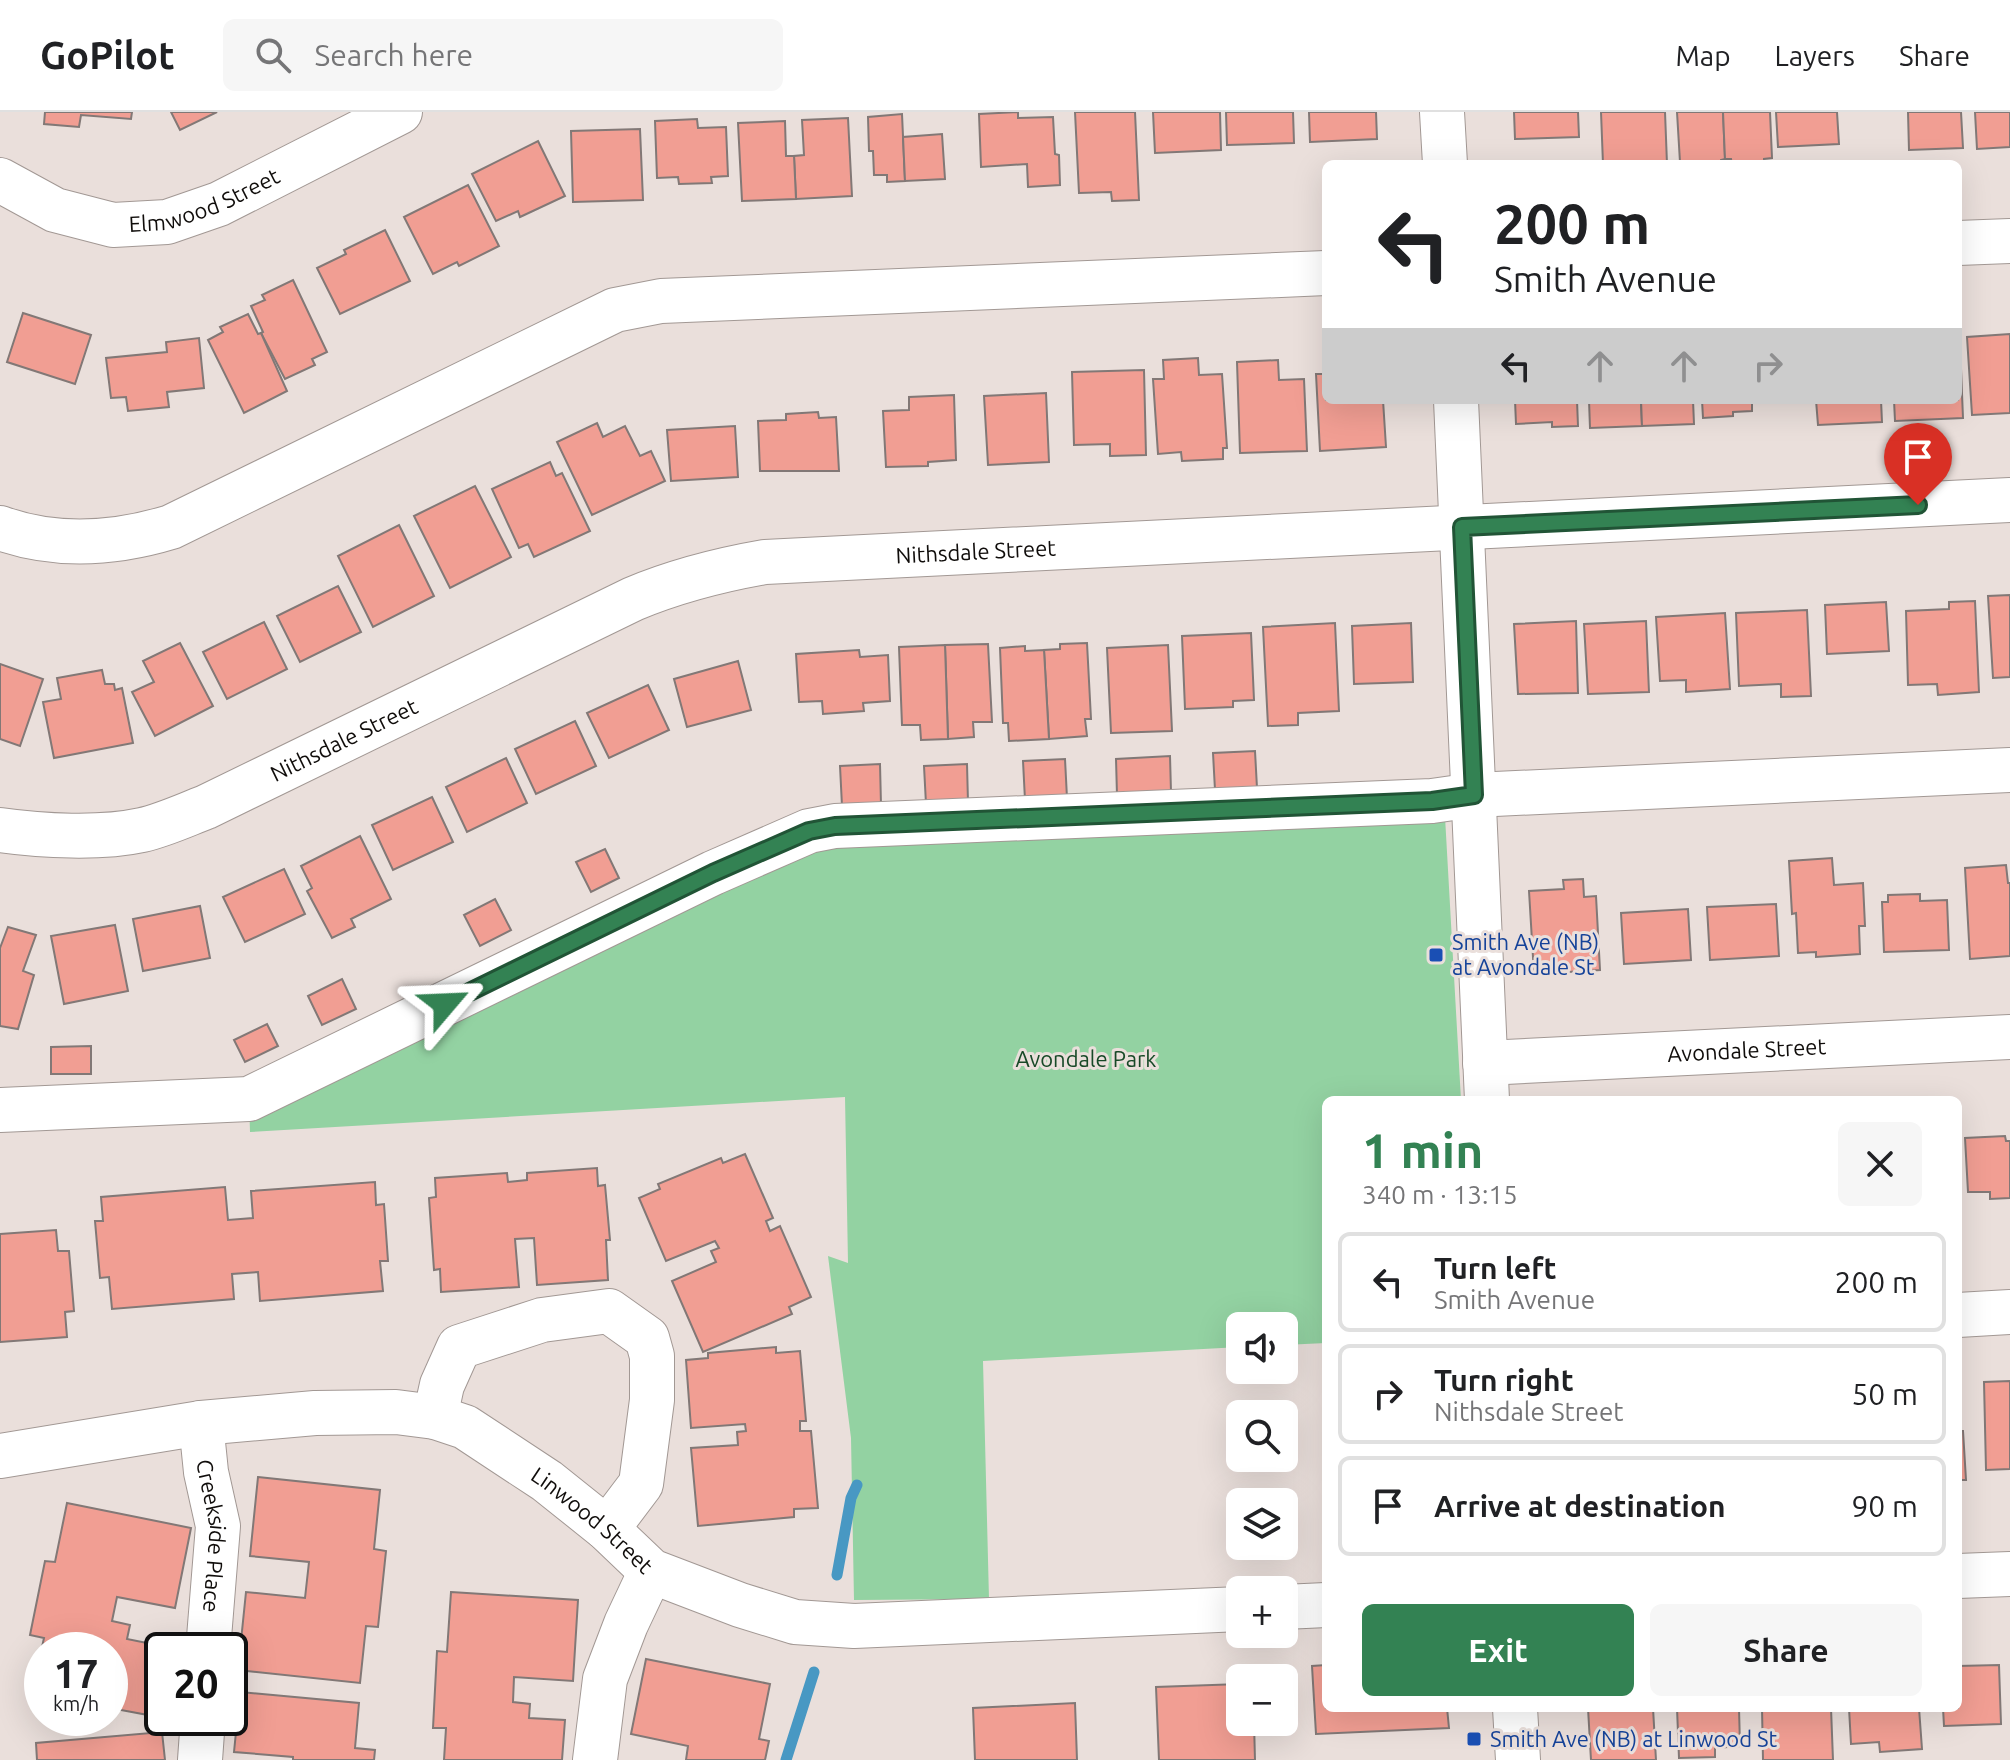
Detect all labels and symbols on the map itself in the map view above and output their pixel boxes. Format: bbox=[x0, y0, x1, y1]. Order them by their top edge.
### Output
street label: Elmwood Street bbox=[128, 162, 284, 236]
pin bbox=[1884, 423, 1952, 505]
street label: Nithsdale Street bbox=[895, 535, 1057, 567]
street label: Nithsdale Street bbox=[266, 693, 422, 786]
place label: Smith Ave (NB) at Avondale St bbox=[1452, 929, 1599, 979]
marker: Smith Ave (NB) at Avondale St bbox=[1427, 946, 1445, 964]
position arrow bbox=[403, 962, 487, 1046]
street label: Avondale Street bbox=[1667, 1033, 1827, 1066]
park label: Avondale Park bbox=[1016, 1046, 1156, 1071]
street label: Creekside Place bbox=[193, 1458, 231, 1614]
street label: Linwood Street bbox=[527, 1461, 659, 1578]
speed limit sign: 20 bbox=[144, 1632, 248, 1736]
place label: Smith Ave (NB) at Linwood St bbox=[1490, 1726, 1778, 1752]
marker: Smith Ave (NB) at Linwood St bbox=[1465, 1730, 1483, 1748]

